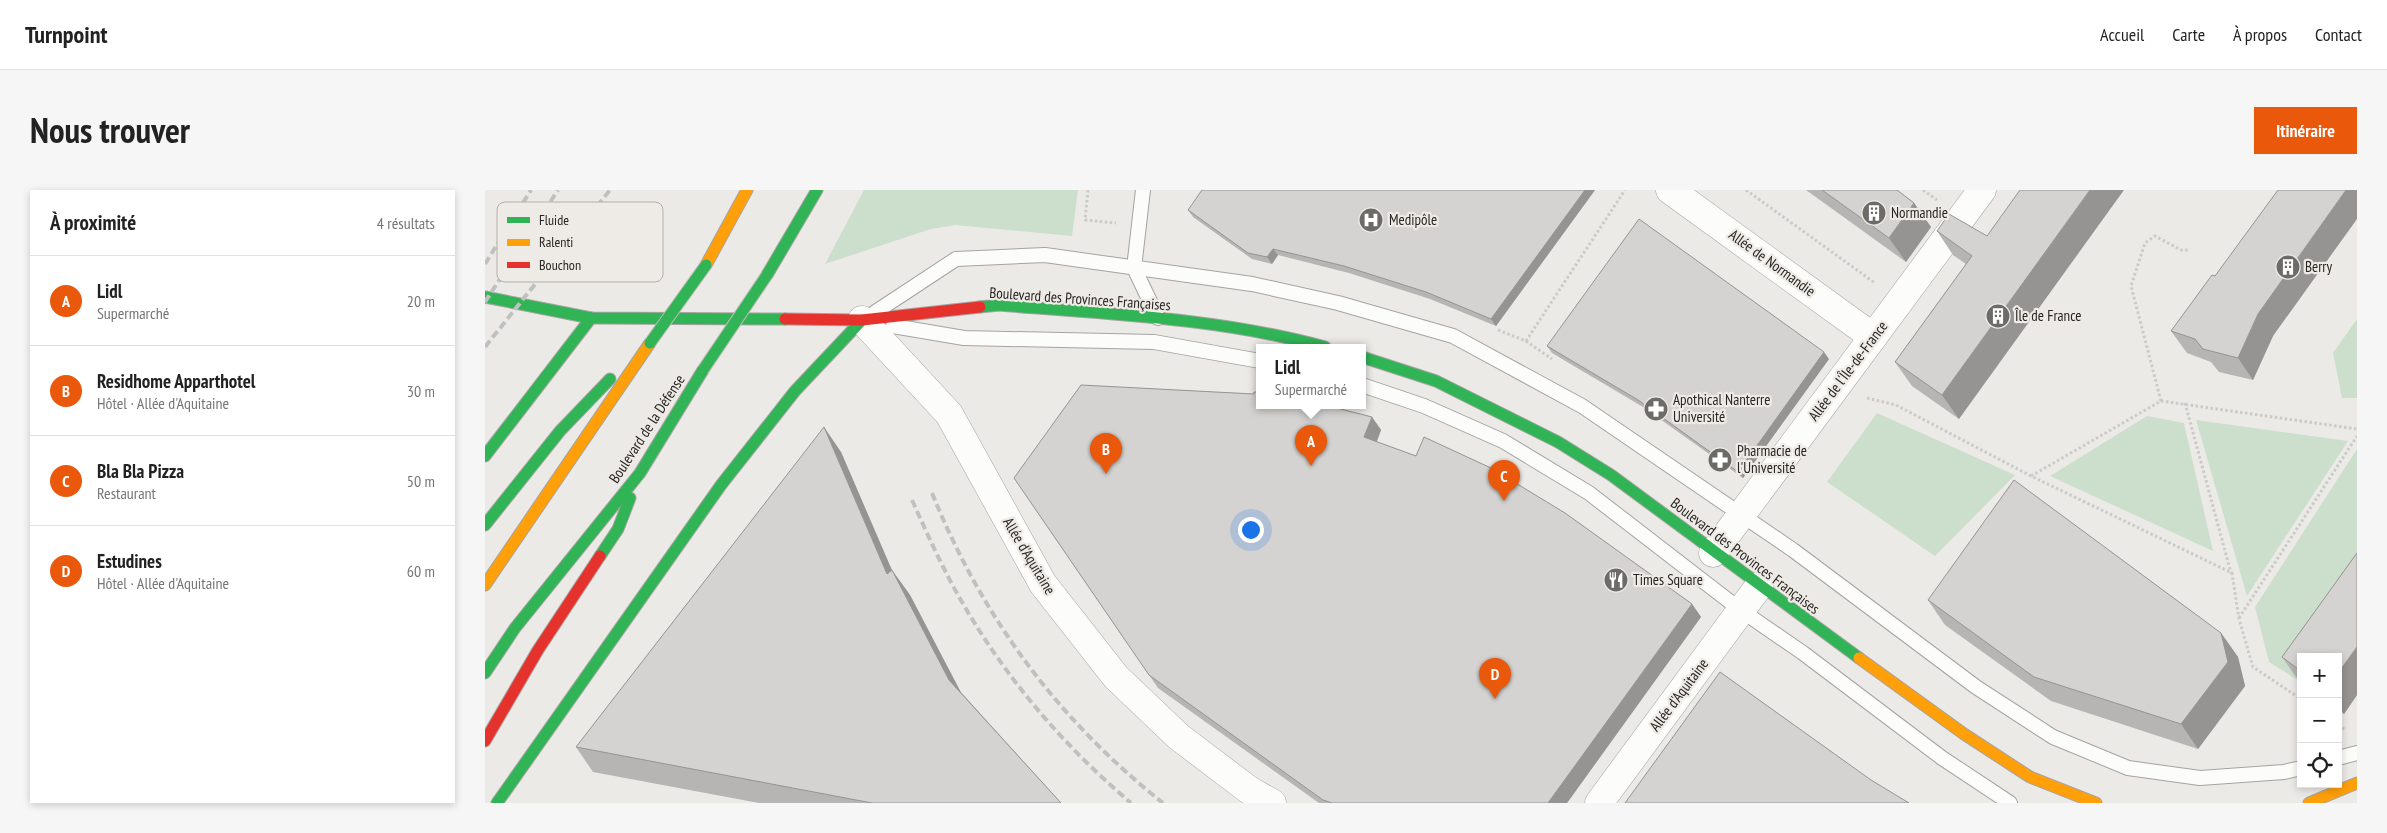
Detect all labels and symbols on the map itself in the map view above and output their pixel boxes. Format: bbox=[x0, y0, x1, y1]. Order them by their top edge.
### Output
building icon: Normandie bbox=[1861, 200, 1887, 226]
legend bbox=[497, 202, 663, 282]
place label: Normandie bbox=[1891, 203, 1948, 222]
hospital icon: Medipôle bbox=[1358, 207, 1384, 233]
place label: Medipôle bbox=[1389, 210, 1437, 229]
text: Fluide bbox=[539, 211, 569, 229]
street label: Allée de Normandie bbox=[1725, 225, 1819, 300]
text: Ralenti bbox=[539, 233, 573, 251]
building icon: Berry bbox=[2275, 254, 2301, 280]
text: Bouchon bbox=[539, 256, 581, 274]
place label: Berry bbox=[2305, 257, 2332, 276]
street label: Boulevard des Provinces Françaises bbox=[989, 283, 1171, 314]
building icon: Île de France bbox=[1985, 303, 2011, 329]
place label: Île de France bbox=[2014, 306, 2081, 325]
street label: Allée de l'Île-de-France bbox=[1804, 317, 1891, 424]
street label: Boulevard de la Défense bbox=[604, 371, 689, 487]
place label: Apothical Nanterre Université bbox=[1673, 390, 1770, 426]
pharmacy icon: Apothical Nanterre Université bbox=[1643, 396, 1669, 422]
pin: A bbox=[1295, 425, 1327, 466]
pin: B bbox=[1090, 433, 1122, 474]
place label: Pharmacie de l'Université bbox=[1737, 441, 1807, 477]
pharmacy icon: Pharmacie de l'Université bbox=[1707, 447, 1733, 473]
pin: C bbox=[1488, 460, 1520, 501]
street label: Boulevard des Provinces Françaises bbox=[1667, 493, 1824, 618]
street label: Allée d'Aquitaine bbox=[999, 514, 1060, 598]
your location bbox=[1238, 517, 1264, 543]
restaurant icon: Times Square bbox=[1603, 567, 1629, 593]
place label: Times Square bbox=[1633, 570, 1703, 589]
street label: Allée d'Aquitaine bbox=[1645, 654, 1712, 735]
pin: D bbox=[1479, 658, 1511, 699]

